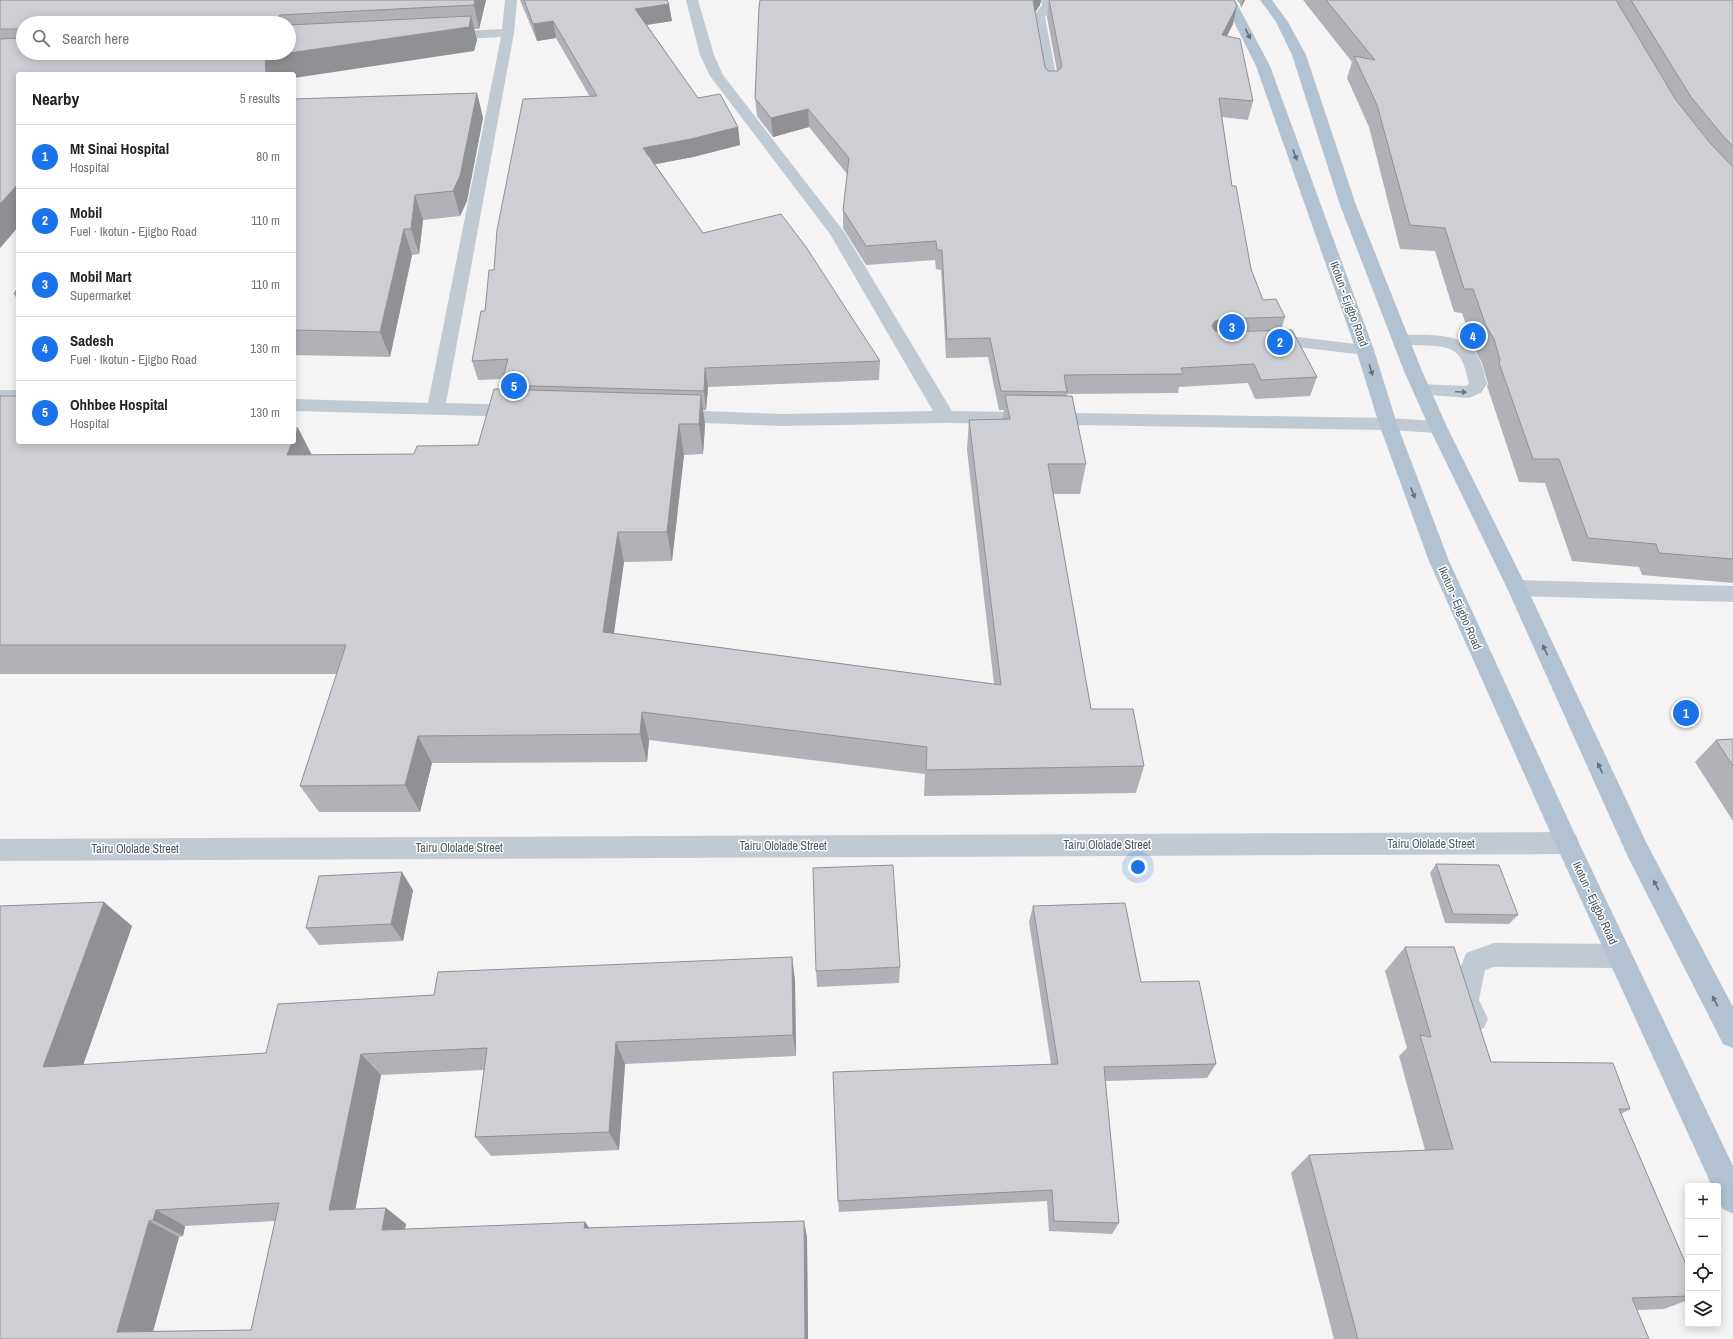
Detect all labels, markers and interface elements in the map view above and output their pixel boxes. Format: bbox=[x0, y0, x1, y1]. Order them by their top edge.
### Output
search box bbox=[16, 16, 296, 60]
icon: search bbox=[30, 27, 52, 49]
text: Search here bbox=[62, 28, 129, 49]
one-way arrow bbox=[1244, 29, 1251, 40]
text: Nearby bbox=[32, 87, 79, 110]
text: 5 results bbox=[240, 90, 280, 107]
text: Mt Sinai Hospital bbox=[70, 138, 169, 159]
text: 1 bbox=[42, 148, 48, 165]
text: 80 m bbox=[256, 148, 280, 165]
one-way arrow bbox=[1292, 150, 1298, 162]
text: Hospital bbox=[70, 159, 109, 176]
text: Mobil bbox=[70, 202, 102, 223]
text: 2 bbox=[42, 212, 48, 229]
text: 110 m bbox=[251, 212, 280, 229]
text: Fuel · Ikotun - Ejigbo Road bbox=[70, 223, 197, 240]
street label: Ikotun - Ejigbo Road bbox=[1326, 259, 1372, 349]
text: Mobil Mart bbox=[70, 266, 132, 287]
text: 3 bbox=[42, 276, 48, 293]
text: 110 m bbox=[251, 276, 280, 293]
text: Supermarket bbox=[70, 287, 131, 304]
pin: 3 bbox=[1219, 312, 1245, 342]
pin: 4 bbox=[1460, 321, 1486, 351]
pin: 2 bbox=[1267, 327, 1293, 357]
text: Sadesh bbox=[70, 330, 114, 351]
text: 4 bbox=[42, 340, 48, 357]
text: 130 m bbox=[250, 340, 280, 357]
text: Fuel · Ikotun - Ejigbo Road bbox=[70, 351, 197, 368]
one-way arrow bbox=[1368, 364, 1374, 376]
pin: 5 bbox=[501, 371, 527, 401]
one-way arrow bbox=[1455, 388, 1467, 395]
text: Ohhbee Hospital bbox=[70, 394, 168, 415]
text: 5 bbox=[42, 404, 48, 421]
text: 130 m bbox=[250, 404, 280, 421]
text: Hospital bbox=[70, 415, 109, 432]
one-way arrow bbox=[1411, 487, 1417, 499]
street label: Ikotun - Ejigbo Road bbox=[1434, 564, 1486, 652]
one-way arrow bbox=[1542, 644, 1548, 655]
pin: 1 bbox=[1673, 698, 1699, 728]
one-way arrow bbox=[1597, 762, 1603, 773]
street label: Tairu Ololade Street bbox=[1387, 836, 1475, 852]
street label: Tairu Ololade Street bbox=[1063, 837, 1151, 853]
street label: Tairu Ololade Street bbox=[739, 838, 827, 854]
street label: Tairu Ololade Street bbox=[415, 840, 503, 856]
street label: Tairu Ololade Street bbox=[91, 841, 179, 857]
your location bbox=[1128, 857, 1148, 877]
street label: Ikotun - Ejigbo Road bbox=[1569, 859, 1621, 947]
one-way arrow bbox=[1652, 879, 1659, 891]
one-way arrow bbox=[1712, 995, 1718, 1006]
map controls bbox=[1685, 1183, 1721, 1327]
button: + bbox=[1685, 1183, 1721, 1219]
button: − bbox=[1685, 1219, 1721, 1255]
button: locate bbox=[1685, 1255, 1721, 1291]
button: layers bbox=[1685, 1291, 1721, 1327]

